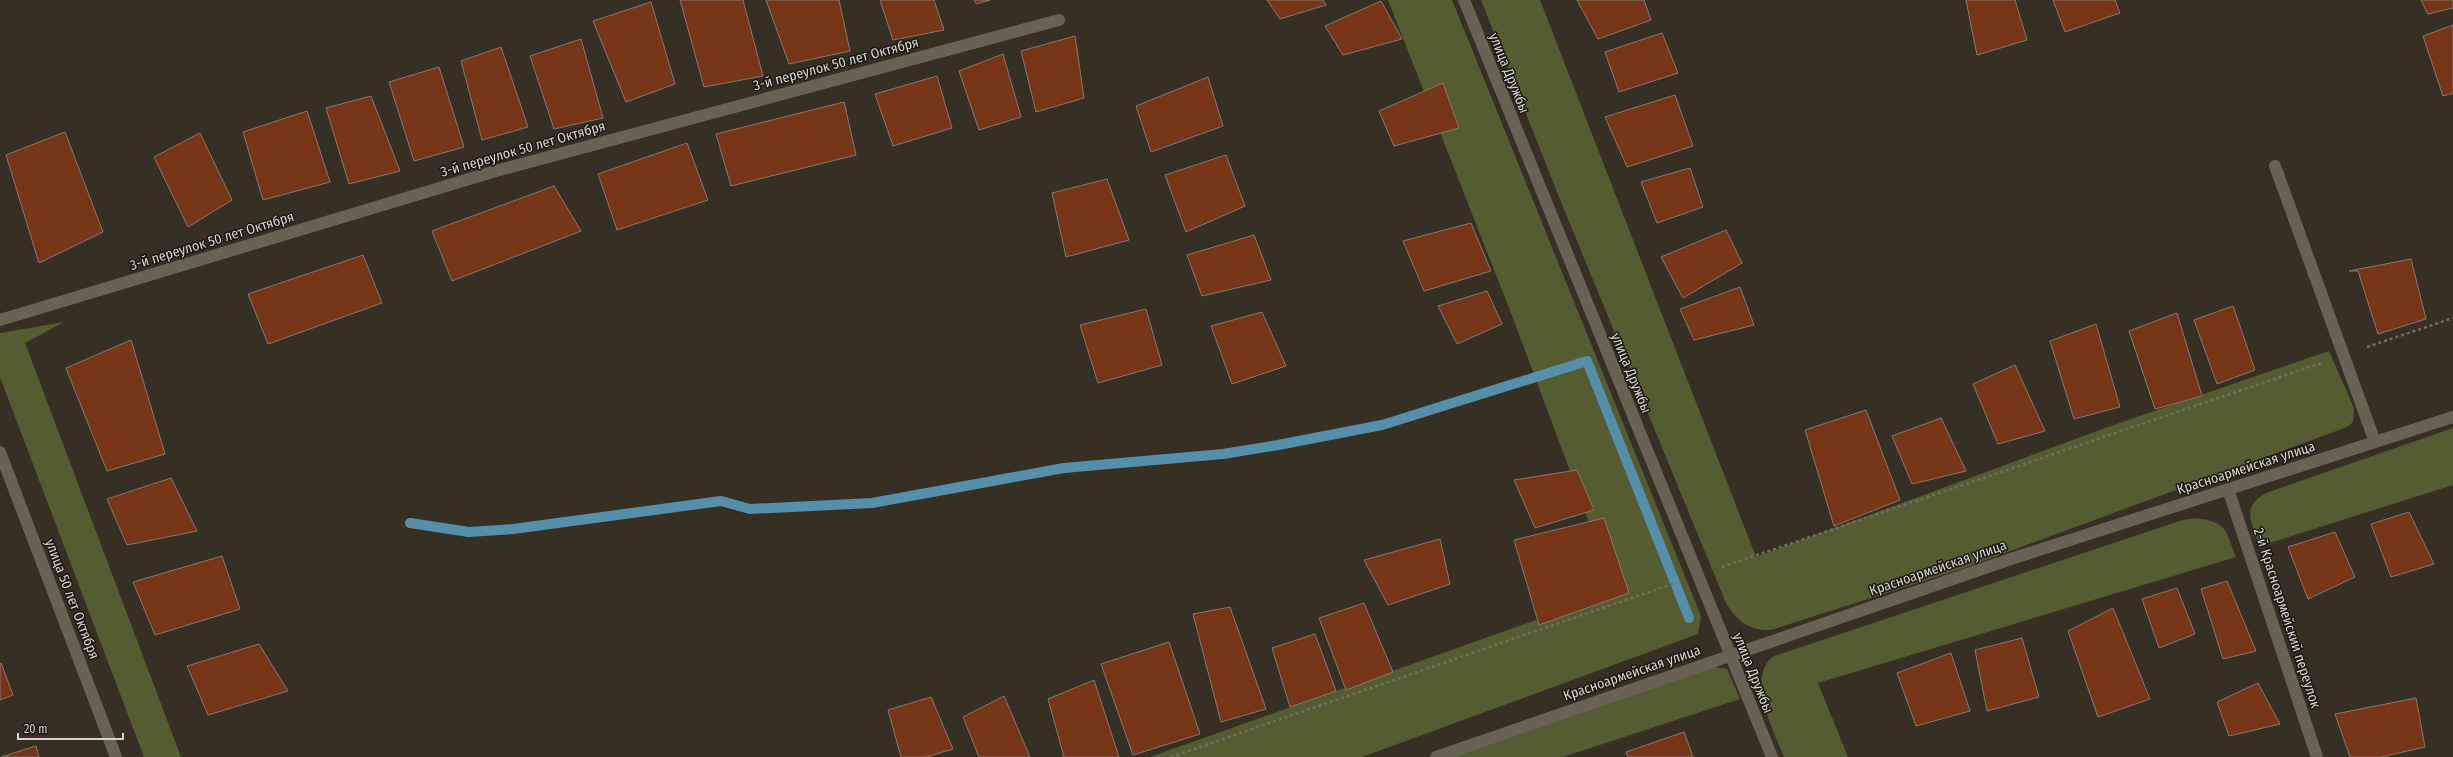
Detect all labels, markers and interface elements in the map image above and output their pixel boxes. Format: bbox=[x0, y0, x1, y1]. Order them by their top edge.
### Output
street label: улица Дружбы bbox=[1485, 30, 1533, 116]
street label: 3-й переулок 50 лет Октября bbox=[751, 34, 921, 94]
street label: 3-й переулок 50 лет Октября bbox=[439, 117, 607, 181]
street label: 3-й переулок 50 лет Октября bbox=[128, 208, 296, 274]
street label: улица Дружбы bbox=[1607, 330, 1655, 416]
street label: Красноармейская улица bbox=[2175, 438, 2317, 498]
street label: 2-й Красноармейский переулок bbox=[2250, 526, 2324, 711]
street label: Красноармейская улица bbox=[1867, 536, 2009, 599]
street label: улица 50 лет Октября bbox=[41, 537, 103, 661]
street label: улица Дружбы bbox=[1729, 630, 1777, 716]
street label: Красноармейская улица bbox=[1561, 641, 1703, 704]
scale bar bbox=[18, 715, 123, 741]
text: 20 m bbox=[24, 722, 48, 736]

